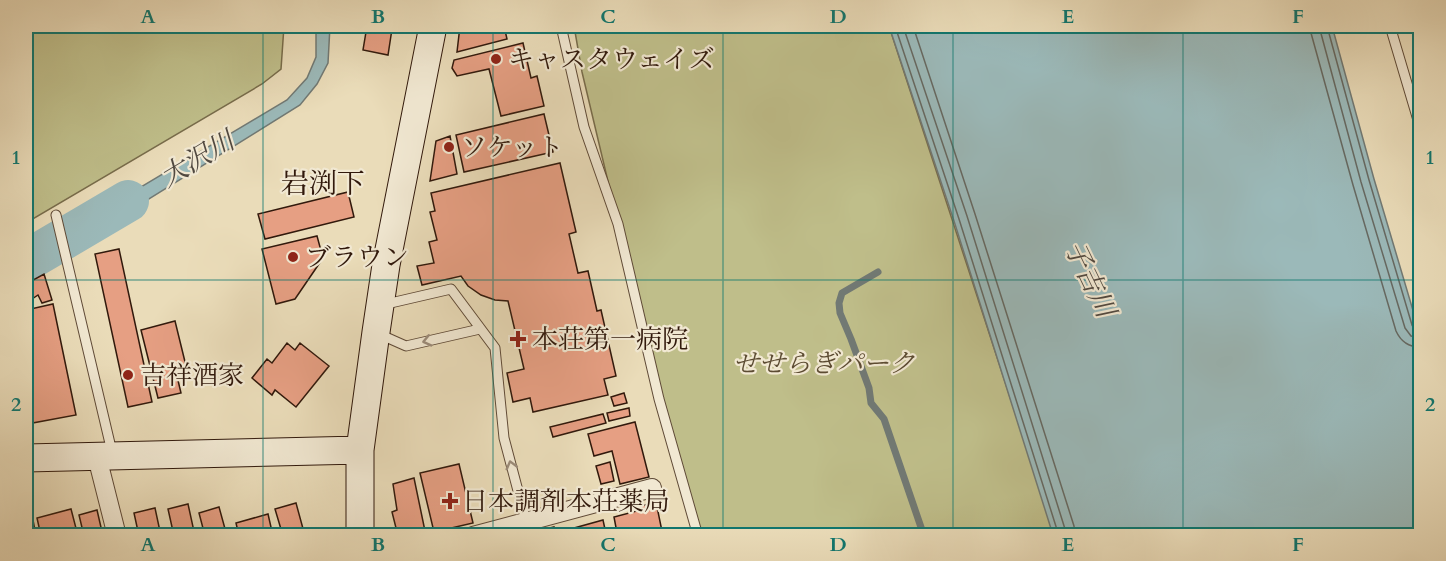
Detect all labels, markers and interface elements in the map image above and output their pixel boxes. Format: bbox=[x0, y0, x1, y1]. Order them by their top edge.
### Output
text: A bbox=[140, 3, 156, 30]
text: B bbox=[371, 3, 385, 30]
text: C bbox=[600, 3, 616, 30]
text: D bbox=[829, 3, 847, 30]
text: E bbox=[1062, 3, 1074, 30]
text: F bbox=[1292, 3, 1304, 30]
place label: キャスタウェイズ bbox=[508, 42, 715, 77]
marker: キャスタウェイズ bbox=[489, 52, 503, 66]
water label: 大沢川 bbox=[153, 121, 244, 196]
place label: ソケット bbox=[461, 130, 563, 165]
marker: ソケット bbox=[442, 140, 456, 154]
text: 1 bbox=[11, 144, 21, 171]
text: 1 bbox=[1425, 144, 1435, 171]
district label: 岩渕下 bbox=[281, 165, 365, 203]
water label: 子吉川 bbox=[1055, 235, 1125, 326]
place label: ブラウン bbox=[305, 240, 409, 275]
marker: ブラウン bbox=[286, 250, 300, 264]
place label: 本荘第一病院 bbox=[532, 322, 688, 357]
marker: 本荘第一病院 bbox=[509, 330, 527, 348]
one-way arrow bbox=[422, 334, 432, 347]
park label: せせらぎパーク bbox=[733, 346, 915, 381]
place label: 吉祥酒家 bbox=[140, 358, 244, 393]
marker: 吉祥酒家 bbox=[121, 368, 135, 382]
text: 2 bbox=[11, 391, 21, 418]
text: 2 bbox=[1425, 391, 1435, 418]
one-way arrow bbox=[506, 460, 519, 470]
place label: 日本調剤本荘薬局 bbox=[462, 484, 670, 519]
marker: 日本調剤本荘薬局 bbox=[443, 494, 457, 508]
text: A bbox=[140, 531, 156, 558]
text: B bbox=[371, 531, 385, 558]
text: C bbox=[600, 531, 616, 558]
text: D bbox=[829, 531, 847, 558]
text: E bbox=[1062, 531, 1074, 558]
text: F bbox=[1292, 531, 1304, 558]

